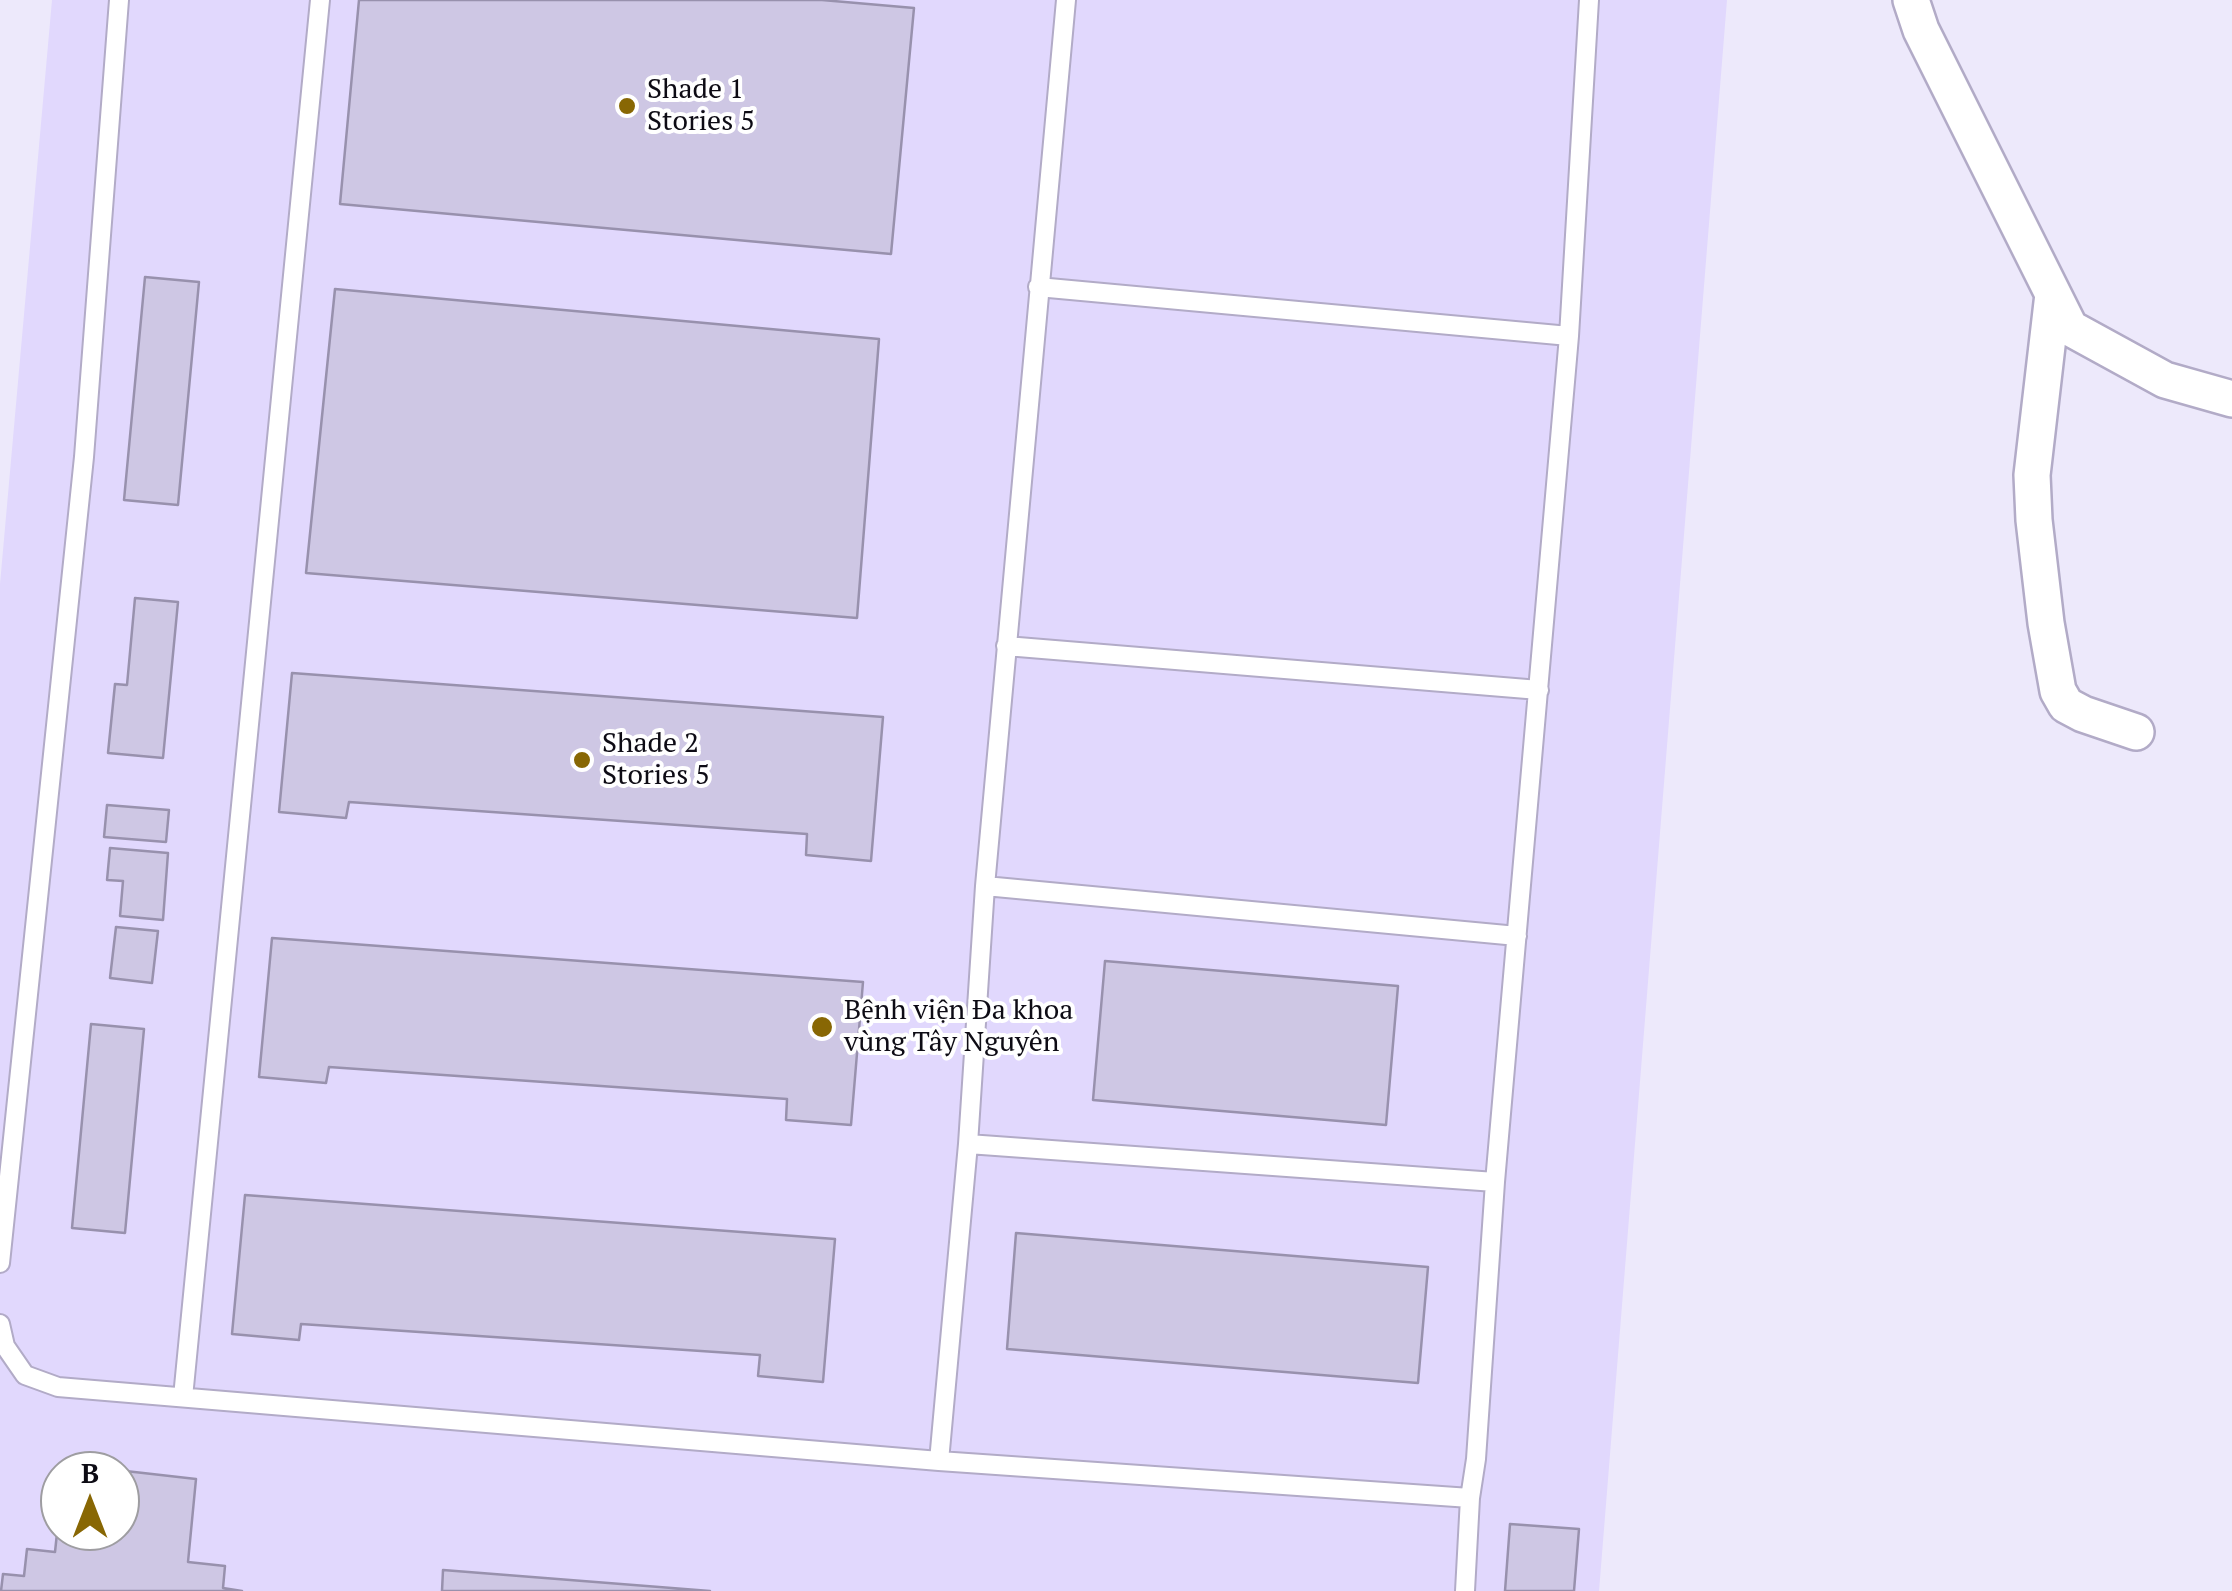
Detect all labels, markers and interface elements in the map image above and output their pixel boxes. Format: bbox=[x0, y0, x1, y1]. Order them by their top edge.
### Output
place label: Shade 1 Stories 5 bbox=[647, 73, 755, 139]
marker: Shade 1 Stories 5 bbox=[616, 95, 638, 117]
place label: Shade 2 Stories 5 bbox=[602, 727, 710, 793]
marker: Shade 2 Stories 5 bbox=[571, 749, 593, 771]
place label: Bệnh viện Đa khoa vùng Tây Nguyên bbox=[844, 994, 1073, 1060]
marker: Bệnh viện Đa khoa vùng Tây Nguyên bbox=[809, 1014, 835, 1040]
north arrow bbox=[40, 1451, 140, 1551]
text: B bbox=[81, 1454, 99, 1491]

